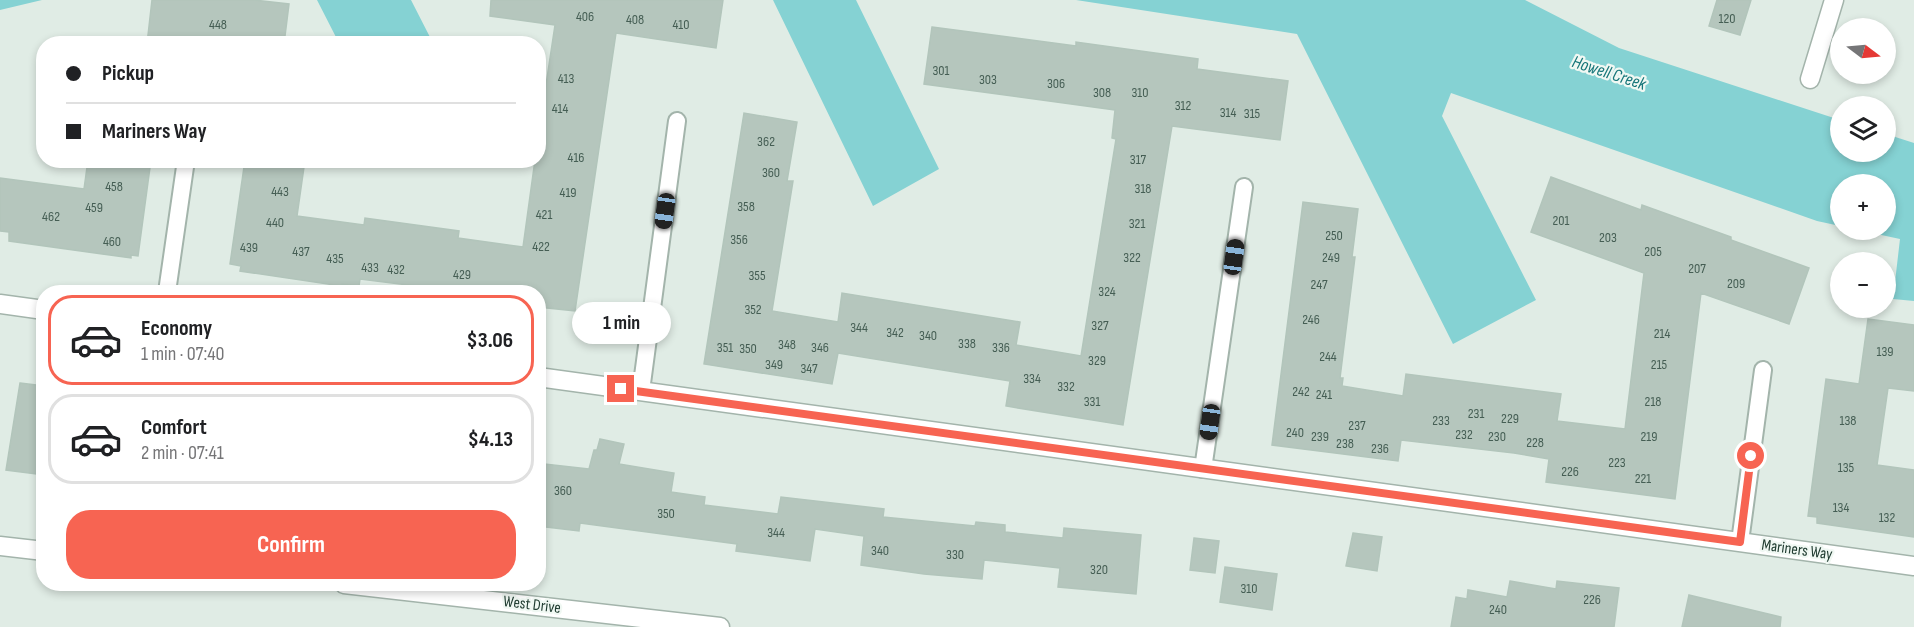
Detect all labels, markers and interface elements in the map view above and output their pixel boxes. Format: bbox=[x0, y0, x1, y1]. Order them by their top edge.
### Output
house number: 406 bbox=[576, 8, 594, 25]
house number: 120 bbox=[1718, 10, 1736, 27]
house number: 408 bbox=[626, 11, 644, 28]
house number: 448 bbox=[209, 16, 227, 33]
house number: 410 bbox=[672, 16, 690, 33]
north arrow bbox=[1830, 18, 1896, 84]
map controls bbox=[1830, 18, 1896, 318]
water label: Howell Creek bbox=[1569, 51, 1650, 95]
text: Pickup bbox=[102, 60, 154, 87]
house number: 301 bbox=[932, 62, 950, 79]
house number: 413 bbox=[558, 70, 574, 87]
house number: 303 bbox=[979, 71, 997, 88]
house number: 306 bbox=[1047, 75, 1065, 92]
house number: 308 bbox=[1093, 84, 1111, 101]
house number: 310 bbox=[1131, 84, 1149, 101]
button: layers bbox=[1830, 96, 1896, 162]
house number: 312 bbox=[1175, 97, 1192, 114]
house number: 414 bbox=[552, 100, 568, 117]
house number: 314 bbox=[1220, 104, 1236, 121]
house number: 315 bbox=[1244, 105, 1261, 122]
text: Mariners Way bbox=[102, 118, 207, 145]
house number: 362 bbox=[757, 133, 775, 150]
house number: 416 bbox=[568, 149, 584, 166]
house number: 317 bbox=[1130, 151, 1147, 168]
house number: 360 bbox=[762, 164, 780, 181]
button: + bbox=[1830, 174, 1896, 240]
house number: 458 bbox=[105, 178, 123, 195]
house number: 318 bbox=[1135, 180, 1151, 197]
house number: 443 bbox=[271, 183, 289, 200]
house number: 419 bbox=[560, 184, 577, 201]
car bbox=[654, 192, 676, 230]
house number: 358 bbox=[737, 198, 755, 215]
house number: 459 bbox=[85, 199, 103, 216]
house number: 421 bbox=[536, 206, 552, 223]
house number: 462 bbox=[42, 208, 60, 225]
house number: 201 bbox=[1553, 212, 1570, 229]
house number: 440 bbox=[266, 214, 284, 231]
house number: 321 bbox=[1129, 215, 1145, 232]
house number: 250 bbox=[1325, 227, 1343, 244]
house number: 203 bbox=[1599, 229, 1617, 246]
house number: 356 bbox=[730, 231, 748, 248]
house number: 460 bbox=[103, 233, 121, 250]
house number: 422 bbox=[532, 238, 550, 255]
car bbox=[1223, 238, 1245, 276]
house number: 439 bbox=[240, 239, 258, 256]
house number: 437 bbox=[292, 243, 310, 260]
house number: 205 bbox=[1644, 243, 1662, 260]
house number: 322 bbox=[1123, 249, 1141, 266]
house number: 249 bbox=[1322, 249, 1340, 266]
house number: 435 bbox=[326, 250, 344, 267]
button: − bbox=[1830, 252, 1896, 318]
house number: 433 bbox=[361, 259, 379, 276]
house number: 207 bbox=[1688, 260, 1706, 277]
house number: 432 bbox=[387, 261, 405, 278]
house number: 429 bbox=[453, 266, 471, 283]
house number: 355 bbox=[748, 267, 766, 284]
house number: 209 bbox=[1727, 275, 1745, 292]
house number: 247 bbox=[1310, 276, 1328, 293]
house number: 324 bbox=[1098, 283, 1116, 300]
house number: 352 bbox=[744, 301, 762, 318]
callout: 1 min bbox=[572, 302, 670, 344]
text: 1 min bbox=[603, 311, 640, 335]
house number: 246 bbox=[1302, 311, 1320, 328]
icon: car bbox=[69, 313, 123, 367]
text: Economy bbox=[141, 315, 212, 342]
house number: 327 bbox=[1091, 317, 1109, 334]
house number: 344 bbox=[850, 319, 868, 336]
house number: 342 bbox=[886, 324, 904, 341]
house number: 214 bbox=[1654, 325, 1670, 342]
text: $3.06 bbox=[467, 327, 513, 354]
house number: 340 bbox=[919, 327, 937, 344]
house number: 338 bbox=[958, 335, 976, 352]
house number: 348 bbox=[778, 336, 796, 353]
house number: 351 bbox=[717, 339, 733, 356]
house number: 346 bbox=[811, 339, 829, 356]
house number: 336 bbox=[992, 339, 1010, 356]
house number: 350 bbox=[739, 340, 757, 357]
text: 1 min · 07:40 bbox=[141, 342, 224, 366]
house number: 139 bbox=[1877, 343, 1893, 360]
house number: 244 bbox=[1319, 348, 1337, 365]
house number: 329 bbox=[1088, 352, 1106, 369]
house number: 349 bbox=[765, 356, 783, 373]
house number: 215 bbox=[1651, 356, 1668, 373]
house number: 347 bbox=[800, 360, 818, 377]
house number: 334 bbox=[1023, 370, 1041, 387]
route end bbox=[607, 375, 634, 402]
house number: 332 bbox=[1057, 378, 1075, 395]
house number: 242 bbox=[1292, 383, 1310, 400]
house number: 241 bbox=[1316, 386, 1332, 403]
house number: 331 bbox=[1084, 393, 1100, 410]
house number: 218 bbox=[1645, 393, 1661, 410]
car bbox=[1199, 403, 1221, 441]
house number: 231 bbox=[1468, 405, 1484, 422]
house number: 229 bbox=[1501, 410, 1519, 427]
icon: car bbox=[69, 412, 123, 466]
house number: 233 bbox=[1432, 412, 1450, 429]
house number: 138 bbox=[1840, 412, 1856, 429]
text: Comfort bbox=[141, 414, 207, 441]
house number: 237 bbox=[1348, 417, 1366, 434]
house number: 240 bbox=[1286, 424, 1304, 441]
text: $4.13 bbox=[468, 426, 513, 453]
house number: 232 bbox=[1455, 426, 1473, 443]
house number: 239 bbox=[1311, 428, 1329, 445]
house number: 230 bbox=[1488, 428, 1506, 445]
house number: 219 bbox=[1641, 428, 1657, 445]
house number: 228 bbox=[1526, 434, 1544, 451]
house number: 238 bbox=[1336, 435, 1354, 452]
house number: 236 bbox=[1371, 440, 1389, 457]
text: 2 min · 07:41 bbox=[141, 441, 224, 465]
route start bbox=[1737, 442, 1764, 469]
house number: 223 bbox=[1608, 454, 1626, 471]
house number: 135 bbox=[1838, 459, 1855, 476]
house number: 226 bbox=[1561, 463, 1579, 480]
house number: 221 bbox=[1635, 470, 1651, 487]
house number: 360 bbox=[554, 482, 572, 499]
house number: 134 bbox=[1833, 499, 1849, 516]
house number: 350 bbox=[657, 505, 675, 522]
house number: 132 bbox=[1879, 509, 1895, 526]
button: Confirm bbox=[66, 510, 516, 579]
house number: 344 bbox=[767, 524, 785, 541]
street label: Mariners Way bbox=[1760, 536, 1834, 564]
house number: 340 bbox=[871, 542, 889, 559]
house number: 330 bbox=[946, 546, 964, 563]
house number: 320 bbox=[1090, 561, 1108, 578]
house number: 310 bbox=[1240, 580, 1258, 597]
house number: 226 bbox=[1583, 591, 1601, 608]
street label: West Drive bbox=[502, 592, 562, 618]
house number: 240 bbox=[1489, 601, 1507, 618]

